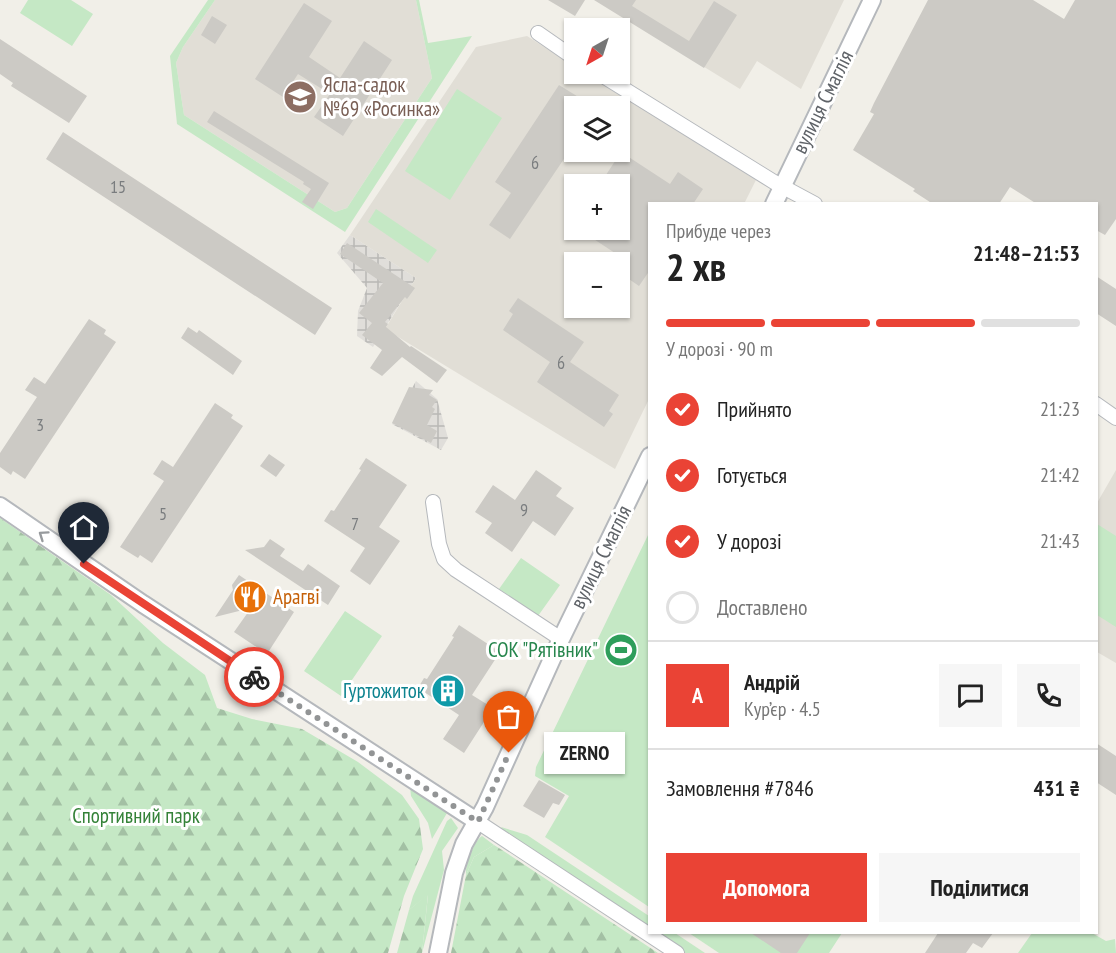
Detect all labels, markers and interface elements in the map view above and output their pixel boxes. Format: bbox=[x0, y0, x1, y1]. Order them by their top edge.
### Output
north arrow bbox=[564, 18, 630, 84]
map controls bbox=[564, 18, 630, 318]
street label: вулиця Смаглія bbox=[786, 46, 859, 158]
place label: Ясла-садок №69 «Росинка» bbox=[323, 71, 440, 122]
school or university icon: Ясла-садок №69 «Росинка» bbox=[282, 79, 318, 115]
button: layers bbox=[564, 96, 630, 162]
house number: 6 bbox=[531, 151, 539, 174]
button: + bbox=[564, 174, 630, 240]
house number: 15 bbox=[110, 175, 126, 198]
text: Прибуде через bbox=[666, 218, 771, 244]
text: 21:48–21:53 bbox=[973, 239, 1080, 267]
text: 2 хв bbox=[666, 241, 726, 292]
button: − bbox=[564, 252, 630, 318]
text: У дорозі · 90 m bbox=[666, 336, 773, 362]
house number: 6 bbox=[557, 351, 565, 374]
icon: check bbox=[666, 393, 699, 426]
text: Прийнято bbox=[717, 395, 792, 423]
text: 21:23 bbox=[1040, 396, 1080, 422]
house number: 3 bbox=[36, 413, 44, 436]
icon: check bbox=[666, 459, 699, 492]
text: Готується bbox=[717, 461, 787, 489]
text: 21:42 bbox=[1040, 462, 1080, 488]
house number: 9 bbox=[520, 498, 528, 521]
street label: вулиця Смаглія bbox=[564, 501, 637, 613]
pin bbox=[58, 502, 109, 564]
house number: 5 bbox=[159, 502, 167, 525]
icon: home bbox=[67, 511, 100, 544]
house number: 7 bbox=[351, 512, 359, 535]
icon: check bbox=[666, 525, 699, 558]
text: У дорозі bbox=[717, 527, 782, 555]
text: 21:43 bbox=[1040, 528, 1080, 554]
one-way arrow bbox=[39, 531, 50, 542]
restaurant icon: Арагві bbox=[232, 579, 268, 615]
place label: Арагві bbox=[273, 583, 320, 610]
text: Доставлено bbox=[717, 593, 807, 621]
sports icon: СОК "Рятівник" bbox=[603, 632, 639, 668]
place label: СОК "Рятівник" bbox=[488, 636, 598, 663]
courier bbox=[224, 647, 284, 707]
icon: bike bbox=[238, 661, 271, 694]
button: chat bbox=[939, 664, 1002, 727]
button: phone bbox=[1017, 664, 1080, 727]
text: Андрій bbox=[744, 668, 800, 696]
building icon: Гуртожиток bbox=[430, 673, 466, 709]
place label: Гуртожиток bbox=[343, 677, 425, 704]
text: А bbox=[692, 681, 703, 709]
pin bbox=[483, 691, 534, 753]
text: Кур’єр · 4.5 bbox=[744, 696, 821, 722]
icon: bag bbox=[492, 700, 525, 733]
callout: ZERNO bbox=[545, 732, 626, 774]
text: ZERNO bbox=[560, 740, 609, 766]
text: Замовлення #7846 bbox=[666, 774, 814, 802]
text: 431 ₴ bbox=[1033, 774, 1080, 802]
park label: Спортивний парк bbox=[72, 802, 200, 829]
button: Допомога bbox=[666, 853, 867, 922]
button: Поділитися bbox=[879, 853, 1080, 922]

